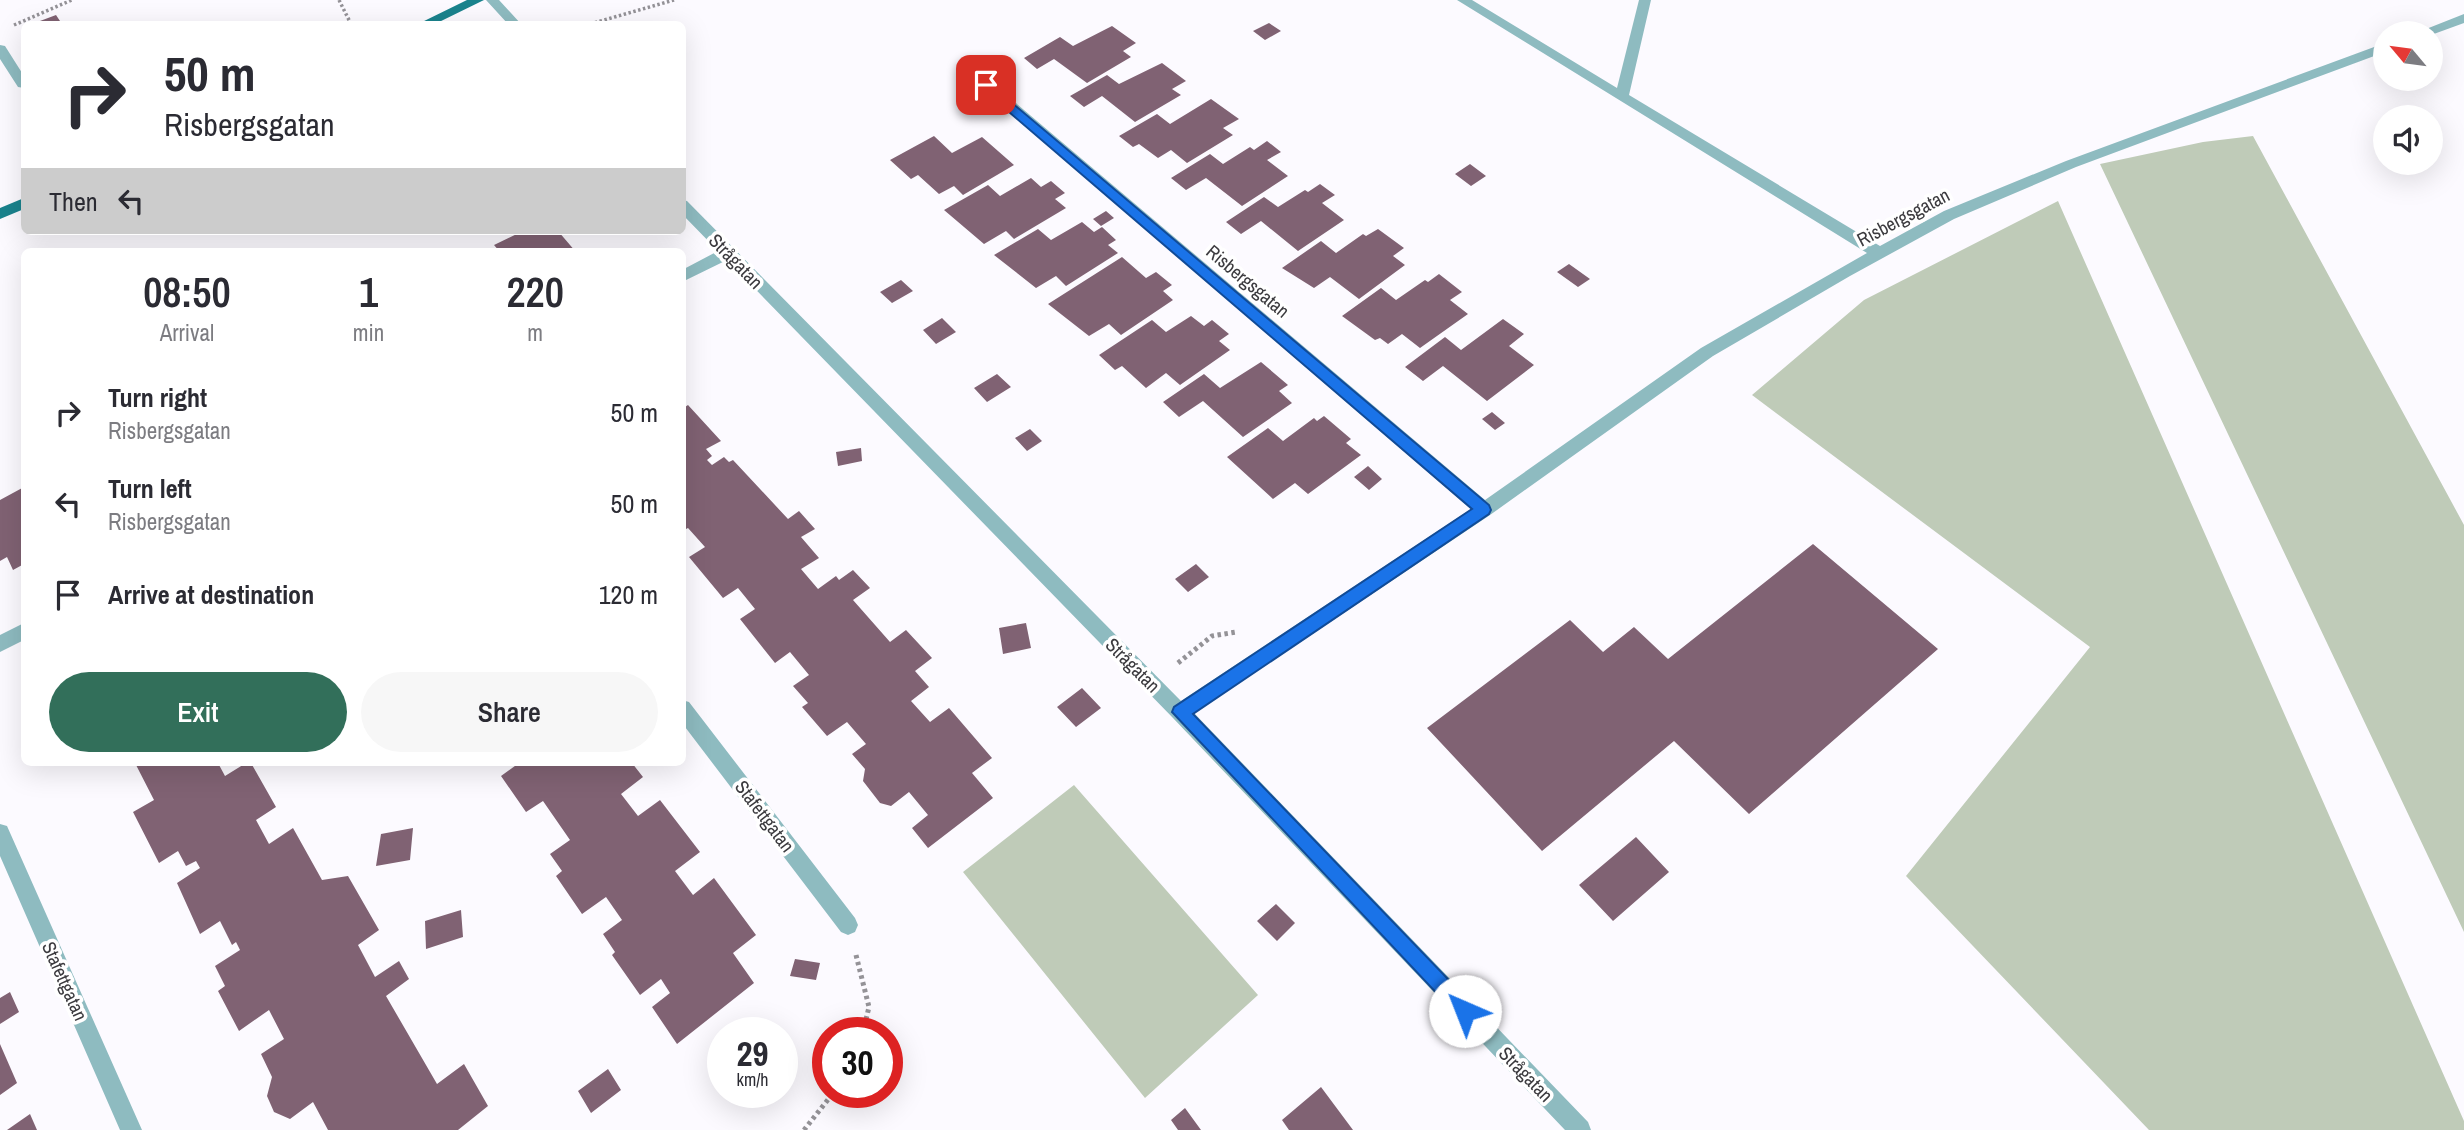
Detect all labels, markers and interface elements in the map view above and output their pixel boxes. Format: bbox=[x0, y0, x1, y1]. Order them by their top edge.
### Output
north arrow bbox=[2373, 21, 2443, 91]
map controls bbox=[2373, 21, 2443, 175]
text: 50 m bbox=[164, 40, 256, 106]
icon: right bbox=[49, 49, 140, 140]
pin bbox=[956, 55, 1016, 115]
icon: arrive bbox=[967, 66, 1005, 104]
text: Risbergsgatan bbox=[164, 103, 335, 146]
button: sound bbox=[2373, 105, 2443, 175]
icon: left bbox=[112, 182, 150, 220]
street label: Risbergsgatan bbox=[1852, 182, 1954, 252]
text: Then bbox=[49, 184, 98, 219]
street label: Strågatan bbox=[703, 228, 769, 294]
street label: Risbergsgatan bbox=[1201, 238, 1295, 324]
text: 08:50 bbox=[143, 264, 231, 320]
text: 1 bbox=[359, 264, 378, 320]
text: 220 bbox=[506, 264, 564, 320]
text: Arrival bbox=[160, 317, 214, 348]
text: min bbox=[353, 317, 384, 348]
text: m bbox=[527, 317, 543, 348]
text: Turn right bbox=[108, 380, 207, 415]
icon: right bbox=[49, 394, 87, 432]
text: 50 m bbox=[611, 395, 658, 430]
text: Risbergsgatan bbox=[108, 415, 231, 446]
text: Turn left bbox=[108, 471, 192, 506]
icon: left bbox=[49, 485, 87, 523]
text: 50 m bbox=[611, 486, 658, 521]
text: Risbergsgatan bbox=[108, 506, 231, 537]
icon: arrive bbox=[49, 576, 87, 614]
text: Arrive at destination bbox=[108, 577, 314, 612]
text: 120 m bbox=[599, 577, 658, 612]
street label: Strågatan bbox=[1100, 632, 1166, 698]
button: Exit bbox=[49, 672, 347, 752]
button: Share bbox=[361, 672, 658, 752]
street label: Stafettgatan bbox=[729, 775, 801, 857]
street label: Stafettgatan bbox=[36, 937, 94, 1025]
position arrow bbox=[1428, 974, 1502, 1048]
speed limit sign: 30 bbox=[812, 1017, 903, 1108]
text: 29 bbox=[737, 1030, 768, 1077]
street label: Strågatan bbox=[1493, 1041, 1559, 1107]
text: km/h bbox=[737, 1067, 769, 1092]

